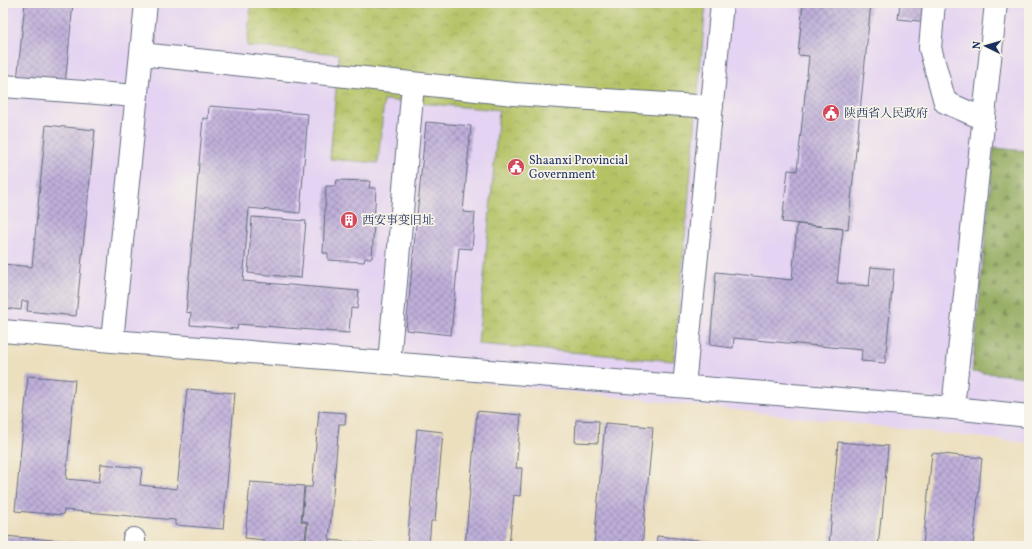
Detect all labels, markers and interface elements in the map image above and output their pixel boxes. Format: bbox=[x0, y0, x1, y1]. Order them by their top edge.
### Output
north arrow bbox=[966, 26, 1006, 66]
text: N bbox=[970, 41, 985, 50]
public building icon: 陕西省人民政府 bbox=[821, 103, 841, 123]
place label: 陕西省人民政府 bbox=[844, 106, 928, 122]
place label: Shaanxi Provincial Government bbox=[529, 153, 628, 183]
public building icon: Shaanxi Provincial Government bbox=[506, 157, 526, 177]
building icon: 西安事变旧址 bbox=[339, 210, 359, 230]
place label: 西安事变旧址 bbox=[362, 213, 434, 229]

